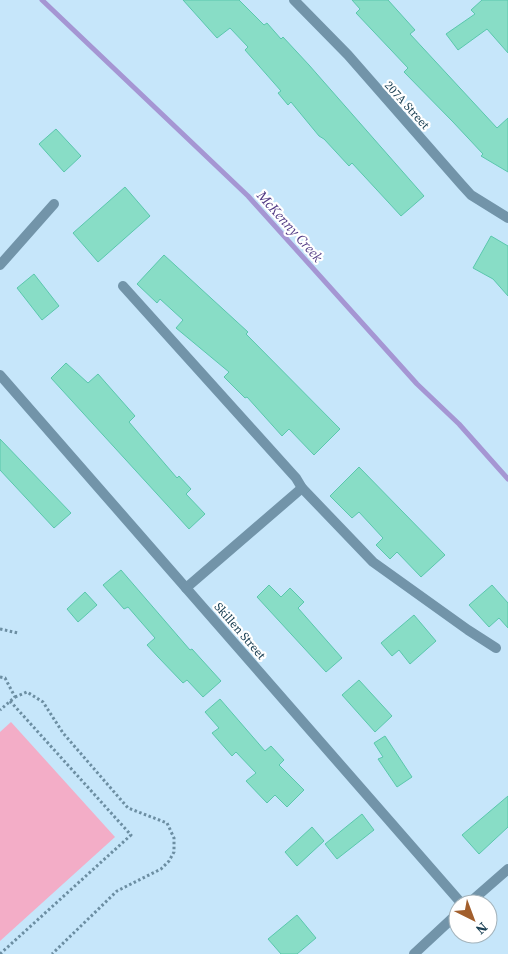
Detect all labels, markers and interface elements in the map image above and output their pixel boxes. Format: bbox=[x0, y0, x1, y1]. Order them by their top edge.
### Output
street label: 207A Street bbox=[381, 77, 433, 133]
water label: McKenny Creek bbox=[252, 185, 328, 266]
street label: Skillen Street bbox=[211, 599, 269, 663]
north arrow bbox=[448, 894, 498, 944]
text: N bbox=[471, 918, 492, 940]

